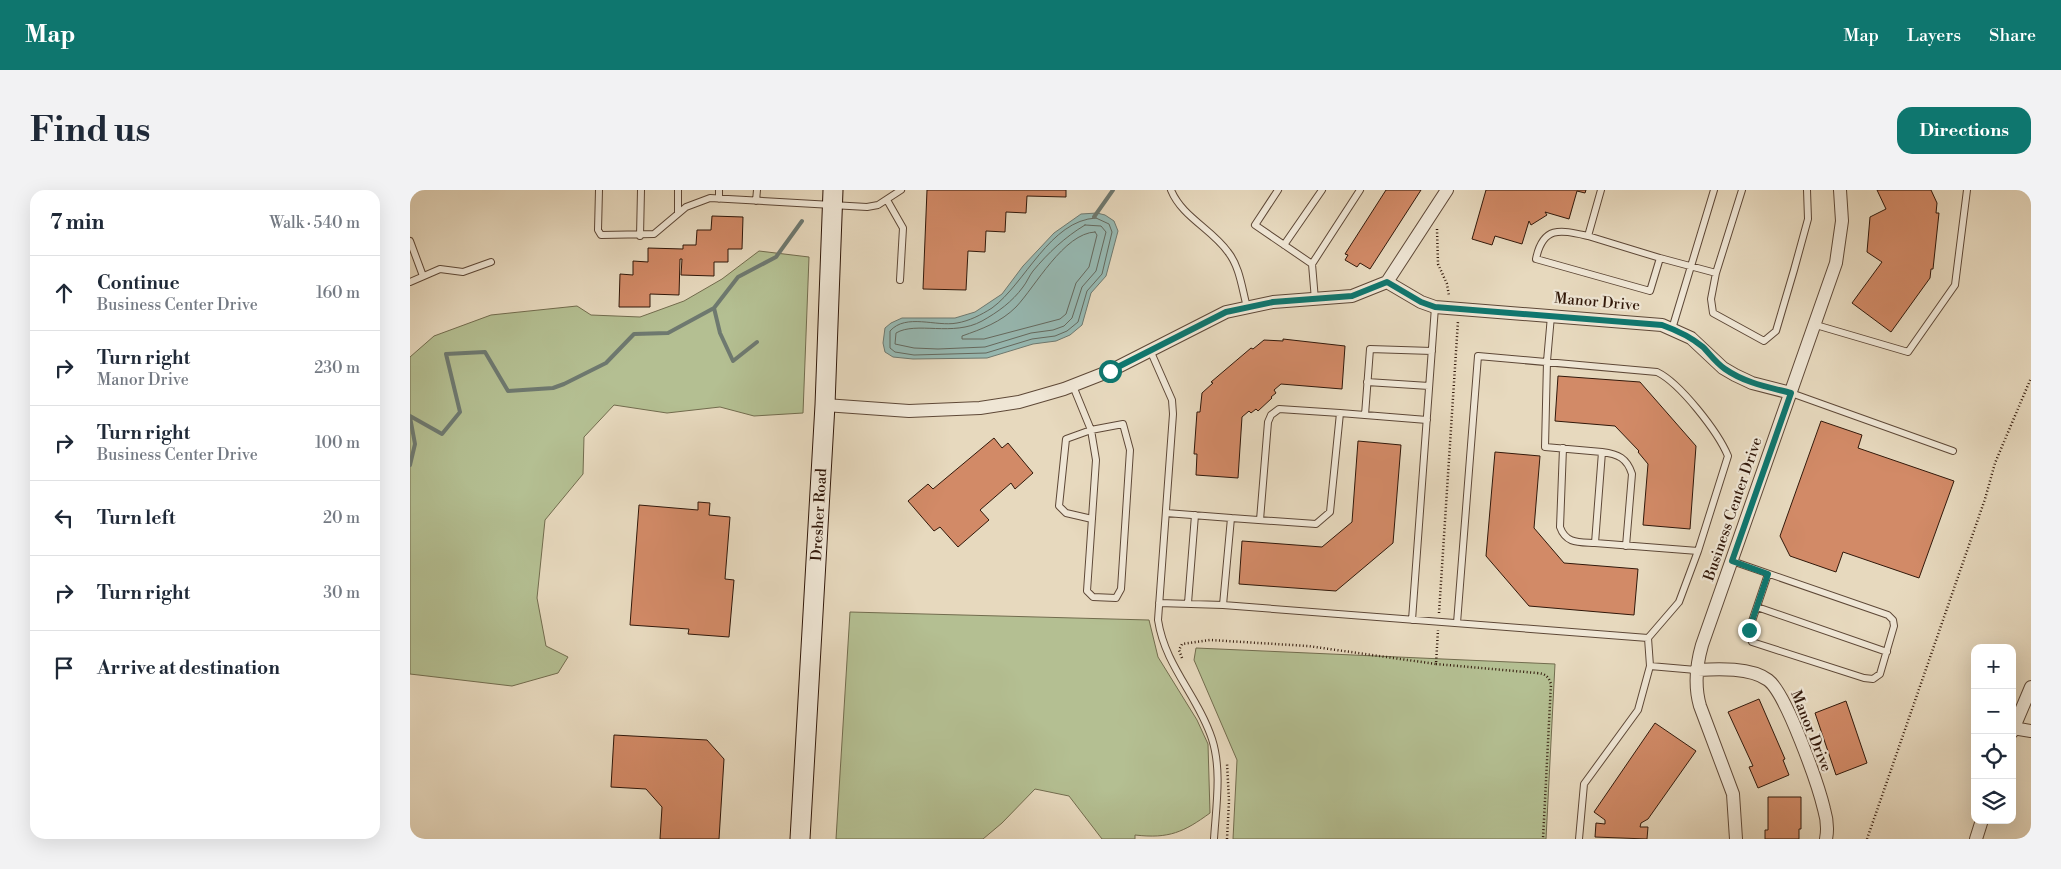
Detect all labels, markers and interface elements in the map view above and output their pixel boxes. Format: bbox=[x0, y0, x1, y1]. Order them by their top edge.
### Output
text: Map bbox=[25, 20, 75, 50]
text: Map bbox=[1844, 24, 1879, 47]
text: Layers bbox=[1907, 24, 1961, 47]
text: Share bbox=[1989, 24, 2036, 47]
button: Directions bbox=[1897, 107, 2031, 154]
text: Find us bbox=[30, 109, 150, 152]
text: 7 min bbox=[50, 210, 104, 236]
text: Walk · 540 m bbox=[270, 213, 360, 233]
text: Continue bbox=[97, 271, 180, 295]
icon: ahead bbox=[50, 279, 78, 307]
text: 160 m bbox=[316, 283, 360, 303]
street label: Manor Drive bbox=[1553, 289, 1641, 315]
text: Business Center Drive bbox=[97, 295, 258, 315]
text: Turn right bbox=[97, 346, 190, 370]
icon: right bbox=[50, 354, 78, 382]
text: 230 m bbox=[314, 358, 360, 378]
route start bbox=[1099, 360, 1122, 383]
text: Manor Drive bbox=[97, 370, 189, 390]
text: Turn right bbox=[97, 421, 190, 445]
icon: right bbox=[50, 429, 78, 457]
text: 100 m bbox=[315, 433, 360, 453]
street label: Business Center Drive bbox=[1699, 435, 1767, 584]
text: Business Center Drive bbox=[97, 445, 258, 465]
street label: Dresher Road bbox=[807, 467, 831, 562]
icon: left bbox=[50, 504, 78, 532]
text: Turn left bbox=[97, 506, 176, 530]
text: 20 m bbox=[323, 508, 360, 528]
icon: right bbox=[50, 579, 78, 607]
text: Turn right bbox=[97, 581, 190, 605]
text: 30 m bbox=[323, 583, 360, 603]
route end bbox=[1738, 619, 1761, 642]
map controls bbox=[1971, 644, 2016, 824]
button: + bbox=[1971, 644, 2016, 689]
icon: arrive bbox=[50, 654, 78, 682]
text: Arrive at destination bbox=[97, 656, 280, 680]
street label: Manor Drive bbox=[1786, 688, 1836, 774]
button: − bbox=[1971, 689, 2016, 734]
button: locate bbox=[1971, 734, 2016, 779]
button: layers bbox=[1971, 779, 2016, 824]

